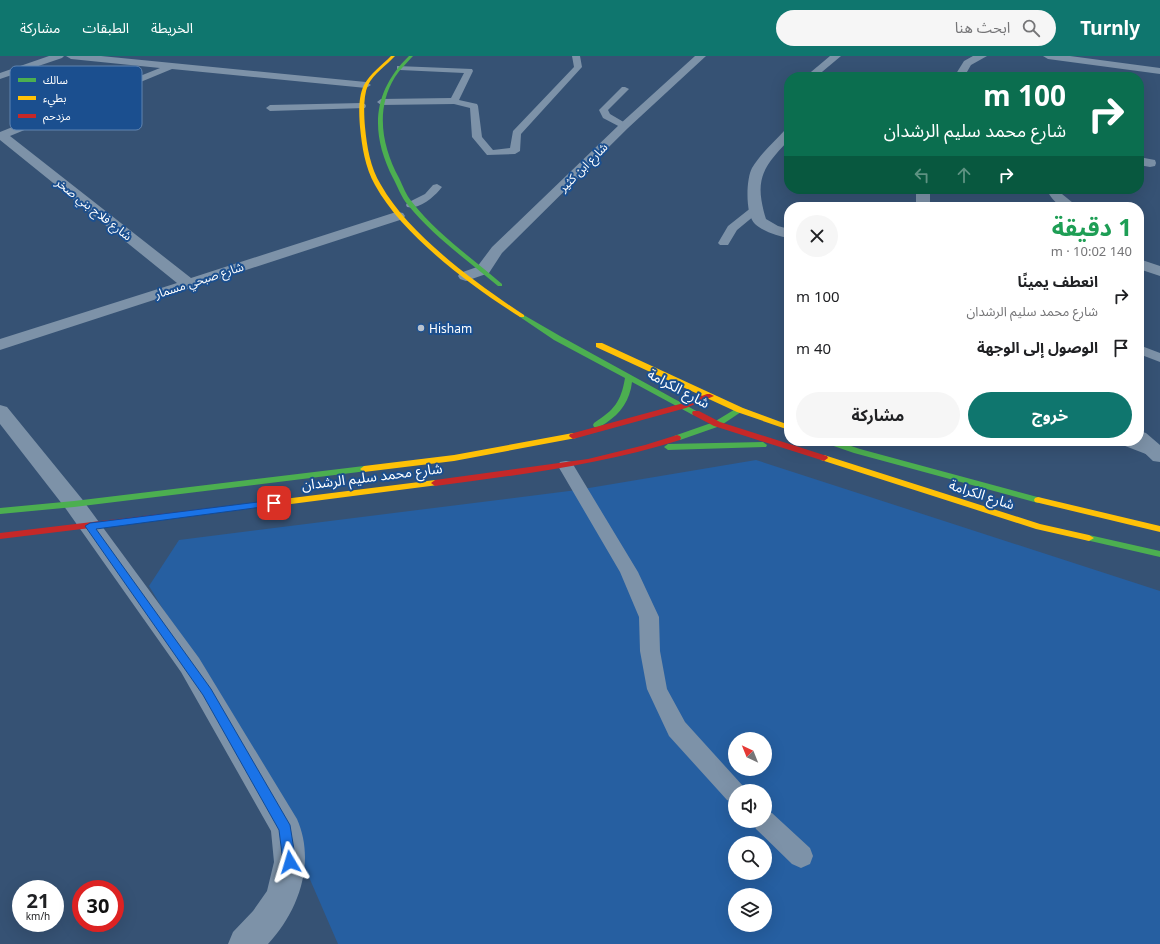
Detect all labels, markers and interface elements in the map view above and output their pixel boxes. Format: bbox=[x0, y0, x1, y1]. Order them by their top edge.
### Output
search box bbox=[776, 10, 1056, 46]
text: Turnly bbox=[1080, 15, 1140, 41]
text: ابحث هنا bbox=[955, 17, 1010, 37]
icon: search bbox=[1020, 17, 1042, 39]
text: مشاركة bbox=[20, 18, 60, 37]
text: الطبقات bbox=[82, 18, 129, 37]
text: الخريطة bbox=[151, 18, 193, 37]
legend bbox=[10, 66, 142, 130]
text: سالك bbox=[43, 72, 68, 87]
text: 100 m bbox=[983, 76, 1066, 114]
icon: right bbox=[1080, 88, 1132, 140]
text: بطيء bbox=[43, 90, 66, 108]
text: مزدحم bbox=[43, 108, 71, 125]
text: شارع محمد سليم الرشدان bbox=[884, 118, 1066, 142]
street label: شارع ابن كثير bbox=[554, 139, 612, 197]
icon: left bbox=[911, 164, 933, 186]
icon: ahead bbox=[953, 164, 975, 186]
icon: right bbox=[995, 164, 1017, 186]
street label: شارع فلاح بني صخر bbox=[50, 173, 136, 246]
text: 1 دقيقة bbox=[1052, 210, 1132, 243]
button: close bbox=[796, 215, 838, 257]
text: 140 m · 10:02 bbox=[1051, 242, 1132, 260]
street label: شارع صبحي مسمار bbox=[151, 258, 246, 304]
text: انعطف يمينًا bbox=[1017, 271, 1098, 291]
icon: right bbox=[1110, 285, 1132, 307]
text: 100 m bbox=[796, 286, 840, 306]
text: شارع محمد سليم الرشدان bbox=[966, 302, 1098, 320]
place label: Hisham bbox=[429, 320, 472, 337]
marker: Hisham bbox=[416, 323, 426, 333]
text: الوصول إلى الوجهة bbox=[977, 337, 1098, 357]
icon: arrive bbox=[1110, 337, 1132, 359]
text: 40 m bbox=[796, 338, 831, 358]
street label: شارع الكرامة bbox=[644, 364, 713, 414]
button: مشاركة bbox=[796, 392, 960, 438]
button: خروج bbox=[968, 392, 1132, 438]
street label: شارع محمد سليم الرشدان bbox=[301, 458, 444, 496]
street label: شارع الكرامة bbox=[946, 475, 1017, 515]
pin bbox=[257, 486, 291, 520]
icon: arrive bbox=[263, 492, 285, 514]
north arrow bbox=[728, 732, 772, 776]
map controls bbox=[728, 732, 772, 932]
button: sound bbox=[728, 784, 772, 828]
button: search bbox=[728, 836, 772, 880]
position arrow bbox=[269, 841, 311, 883]
speed limit sign: 30 bbox=[72, 880, 124, 932]
text: 21 bbox=[27, 887, 49, 914]
button: layers bbox=[728, 888, 772, 932]
text: km/h bbox=[26, 909, 50, 923]

